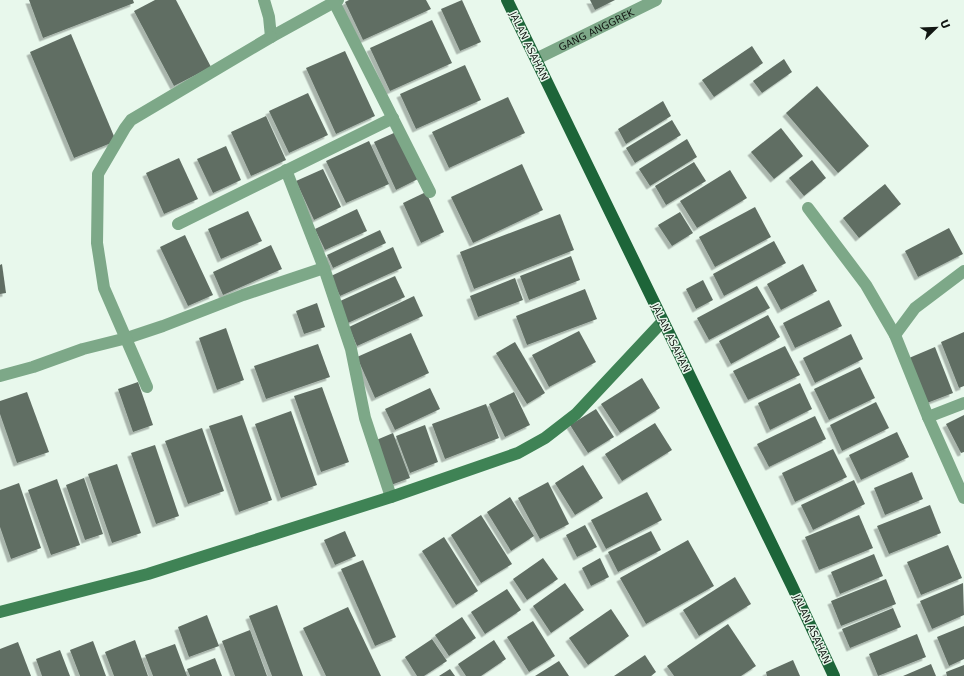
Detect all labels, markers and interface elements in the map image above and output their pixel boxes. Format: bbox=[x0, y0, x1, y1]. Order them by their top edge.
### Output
street label: GANG ANGGREK bbox=[557, 6, 636, 53]
north arrow bbox=[916, 8, 956, 48]
street label: JALAN ASAHAN bbox=[507, 9, 550, 82]
text: U bbox=[937, 18, 952, 31]
street label: JALAN ASAHAN bbox=[649, 301, 692, 374]
street label: JALAN ASAHAN bbox=[791, 592, 833, 665]

